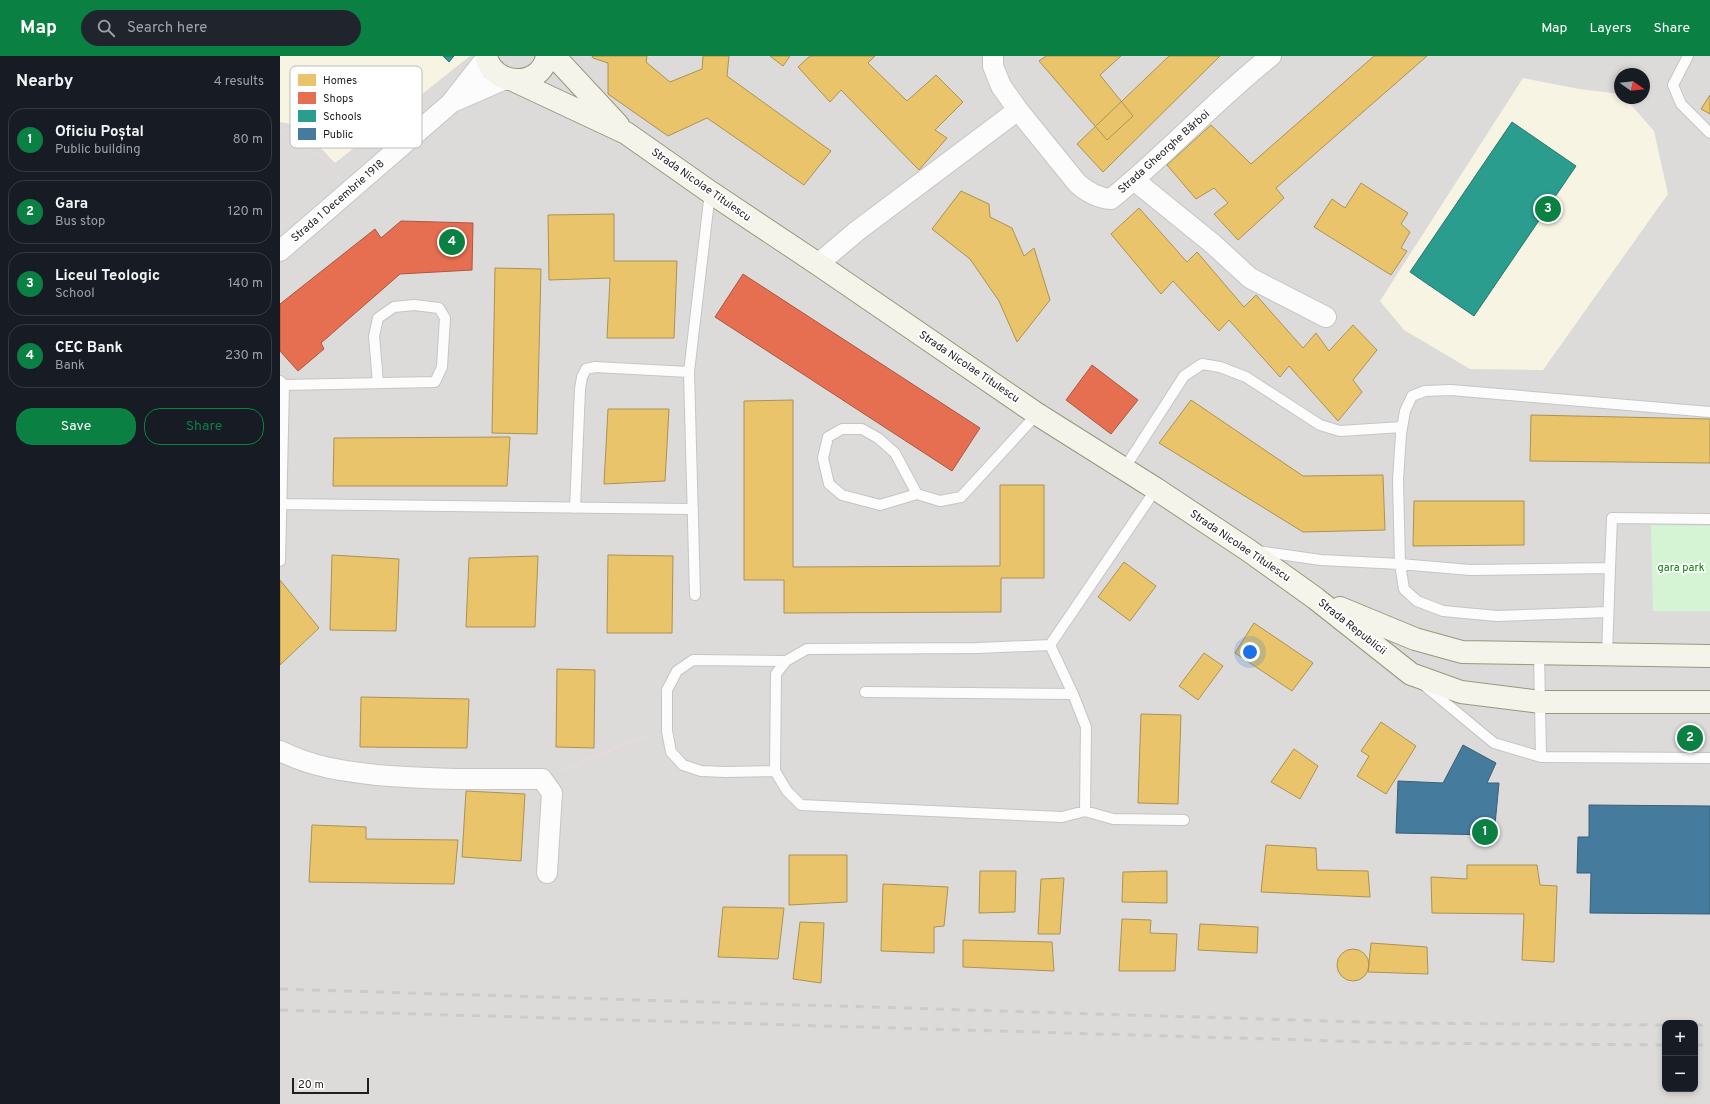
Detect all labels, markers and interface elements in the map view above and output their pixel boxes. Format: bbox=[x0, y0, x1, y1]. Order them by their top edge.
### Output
search box bbox=[81, 10, 361, 46]
text: Map bbox=[20, 16, 57, 40]
icon: search bbox=[95, 17, 117, 39]
text: Search here bbox=[127, 19, 207, 38]
text: Map bbox=[1541, 20, 1567, 37]
text: Layers bbox=[1589, 20, 1631, 37]
text: Share bbox=[1653, 20, 1690, 37]
legend bbox=[290, 66, 422, 148]
north arrow bbox=[1614, 68, 1650, 104]
text: Nearby bbox=[16, 71, 73, 93]
text: 4 results bbox=[214, 74, 264, 90]
text: Homes bbox=[323, 74, 357, 88]
text: Shops bbox=[323, 92, 353, 106]
street label: Strada Gheorghe Bărboi bbox=[1115, 107, 1213, 197]
text: Schools bbox=[323, 110, 362, 124]
text: Oficiu Poștal bbox=[55, 123, 144, 142]
text: Public bbox=[323, 128, 353, 142]
text: 1 bbox=[27, 132, 33, 148]
text: 80 m bbox=[233, 132, 263, 148]
text: Public building bbox=[55, 142, 141, 158]
street label: Strada Nicolae Titulescu bbox=[648, 145, 754, 225]
street label: Strada 1 Decembrie 1918 bbox=[288, 157, 388, 245]
pin: 3 bbox=[1535, 194, 1561, 224]
text: Gara bbox=[55, 195, 88, 214]
text: 2 bbox=[26, 204, 34, 220]
text: 120 m bbox=[228, 204, 263, 220]
text: Bus stop bbox=[55, 214, 105, 230]
pin: 4 bbox=[439, 227, 465, 257]
text: Liceul Teologic bbox=[55, 267, 160, 286]
text: 3 bbox=[26, 276, 34, 292]
text: 140 m bbox=[228, 276, 263, 292]
text: School bbox=[55, 286, 95, 302]
street label: Strada Nicolae Titulescu bbox=[916, 328, 1022, 406]
text: CEC Bank bbox=[55, 339, 123, 358]
text: 4 bbox=[26, 348, 34, 364]
text: 230 m bbox=[225, 348, 263, 364]
text: Bank bbox=[55, 358, 85, 374]
button: Save bbox=[16, 408, 136, 445]
button: Share bbox=[144, 408, 264, 445]
street label: Strada Nicolae Titulescu bbox=[1187, 507, 1293, 585]
park label: gara park bbox=[1658, 561, 1705, 575]
street label: Strada Republicii bbox=[1315, 596, 1389, 658]
your location bbox=[1240, 642, 1260, 662]
pin: 2 bbox=[1677, 723, 1703, 753]
pin: 1 bbox=[1472, 817, 1498, 847]
map controls bbox=[1662, 1020, 1698, 1092]
button: + bbox=[1662, 1020, 1698, 1056]
button: − bbox=[1662, 1056, 1698, 1092]
scale bar bbox=[292, 1076, 369, 1095]
text: 20 m bbox=[298, 1078, 324, 1092]

